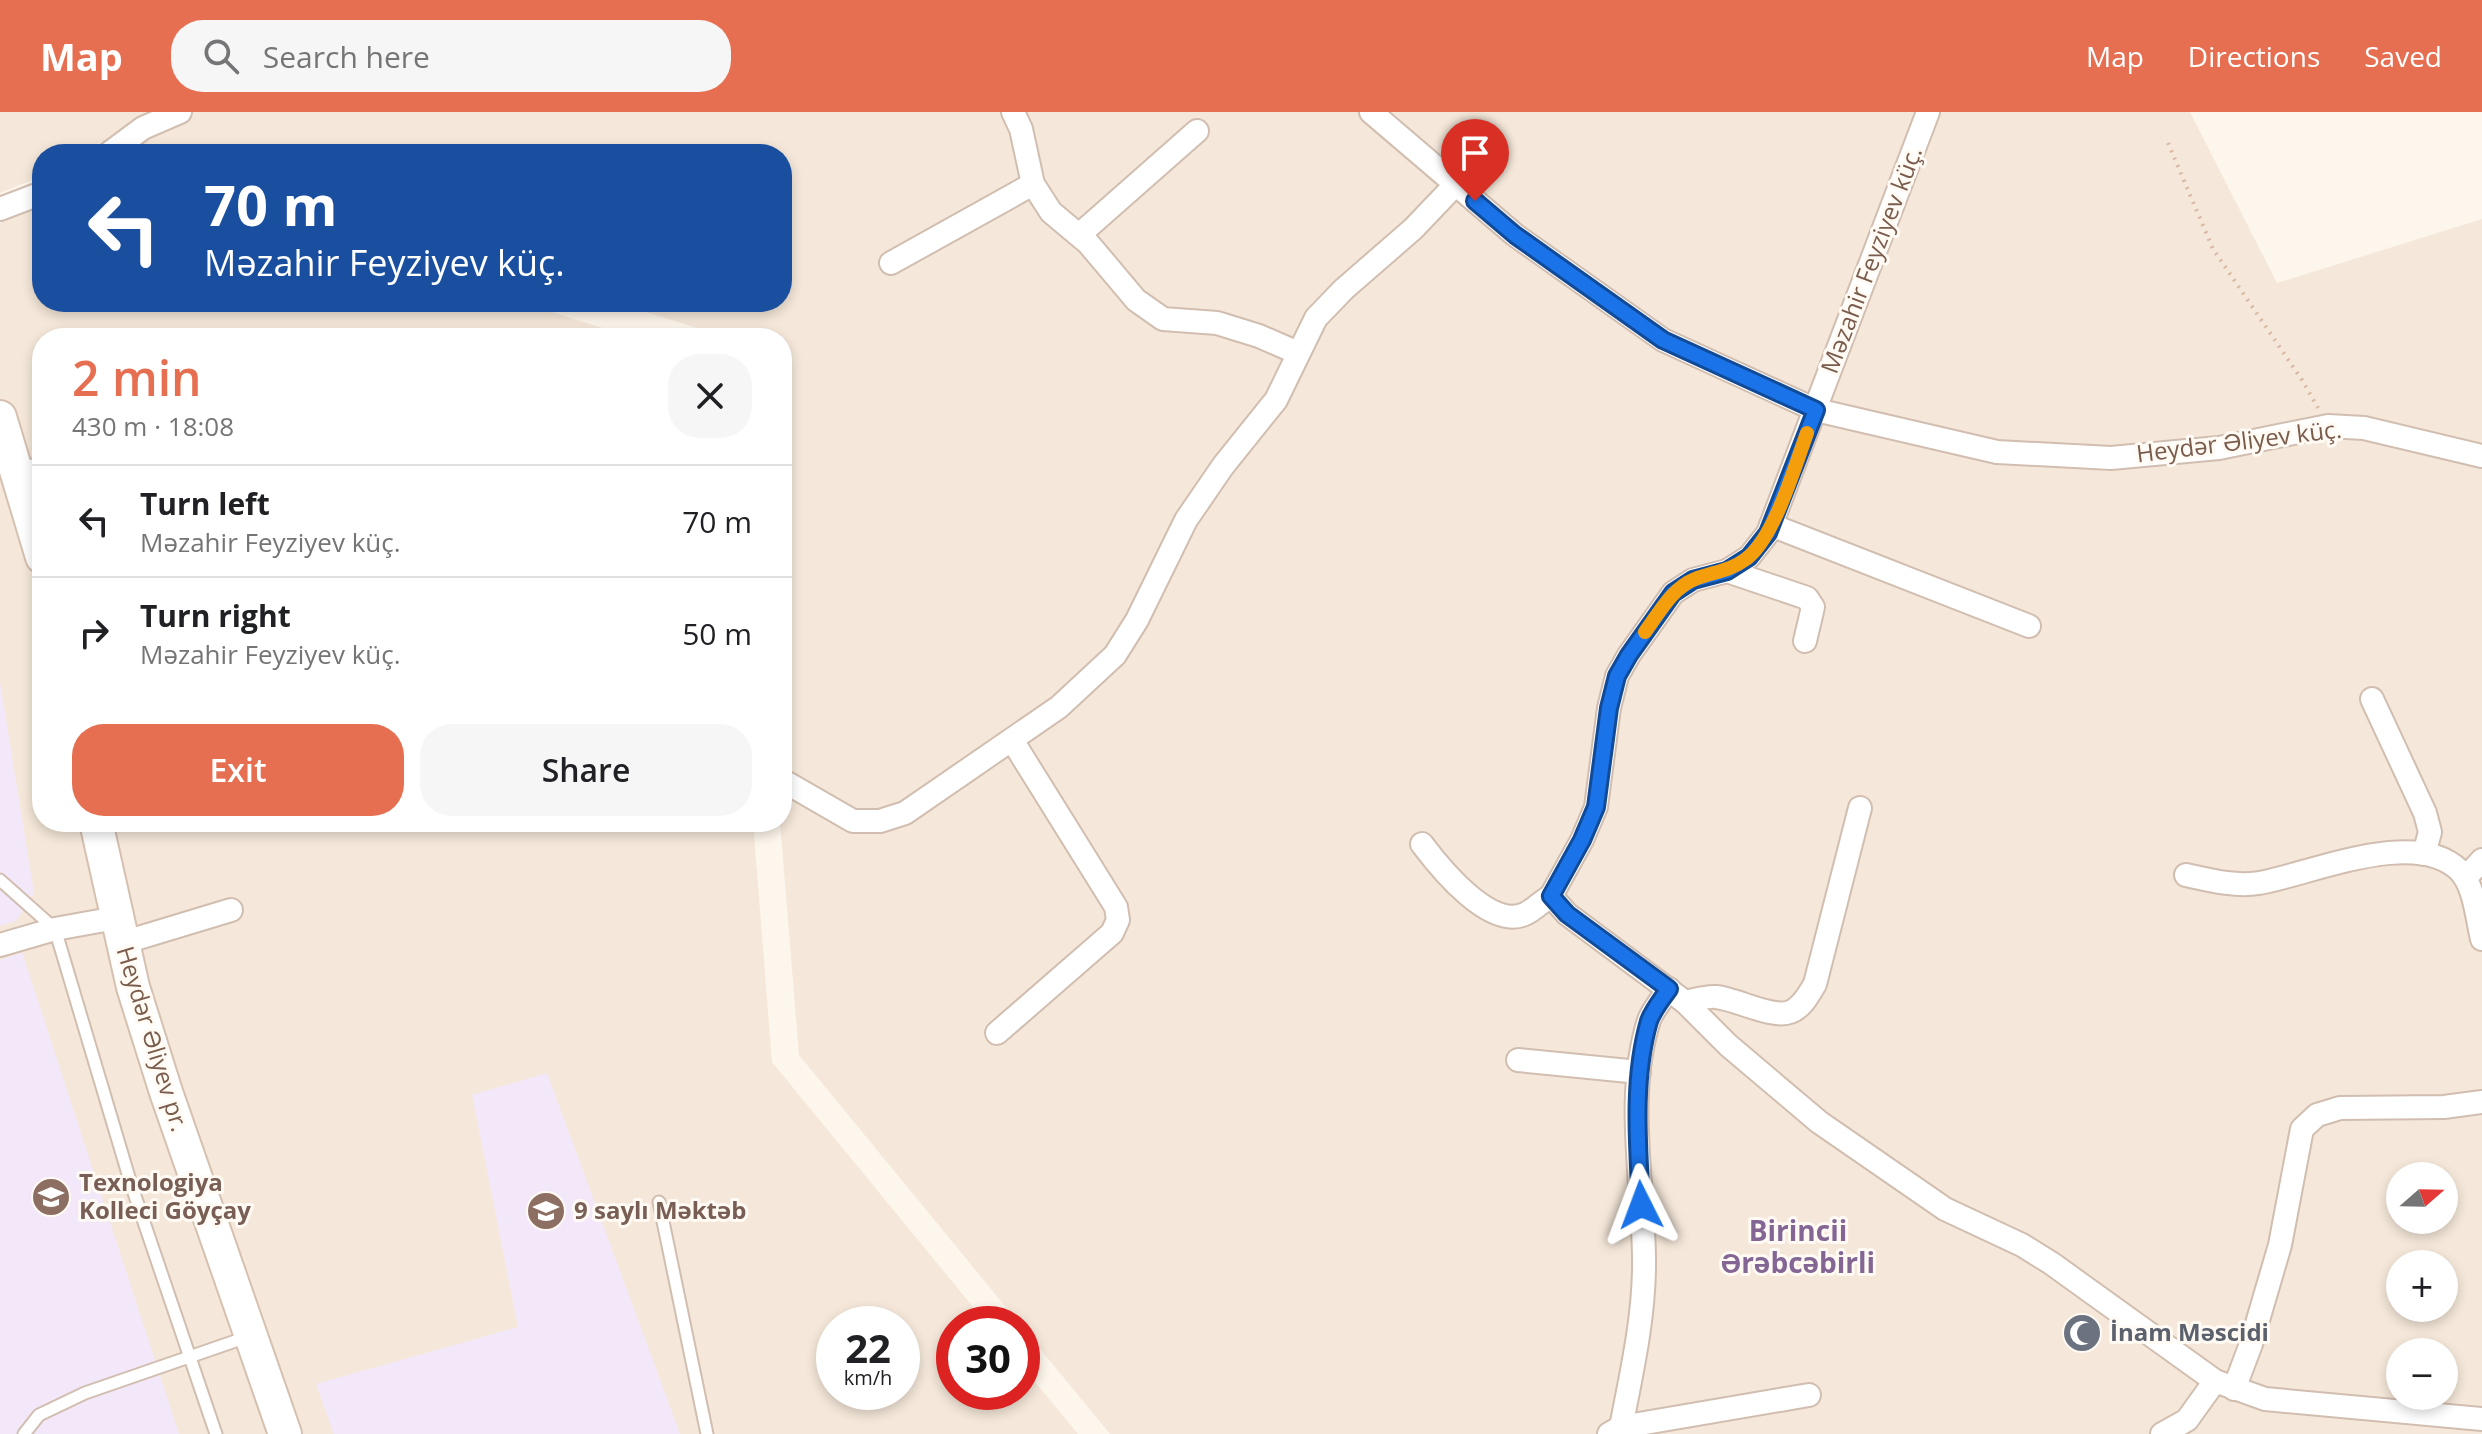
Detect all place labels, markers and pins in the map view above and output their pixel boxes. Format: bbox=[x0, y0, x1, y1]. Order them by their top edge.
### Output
pin bbox=[1441, 119, 1509, 201]
place label: Texnologiya Kolleci Göyçay bbox=[79, 1165, 251, 1226]
school or university icon: Texnologiya Kolleci Göyçay bbox=[30, 1176, 72, 1218]
school or university icon: 9 saylı Məktəb bbox=[525, 1190, 567, 1232]
place label: 9 saylı Məktəb bbox=[574, 1193, 746, 1226]
mosque icon: İnam Məscidi bbox=[2061, 1312, 2103, 1354]
place label: İnam Məscidi bbox=[2110, 1315, 2269, 1348]

